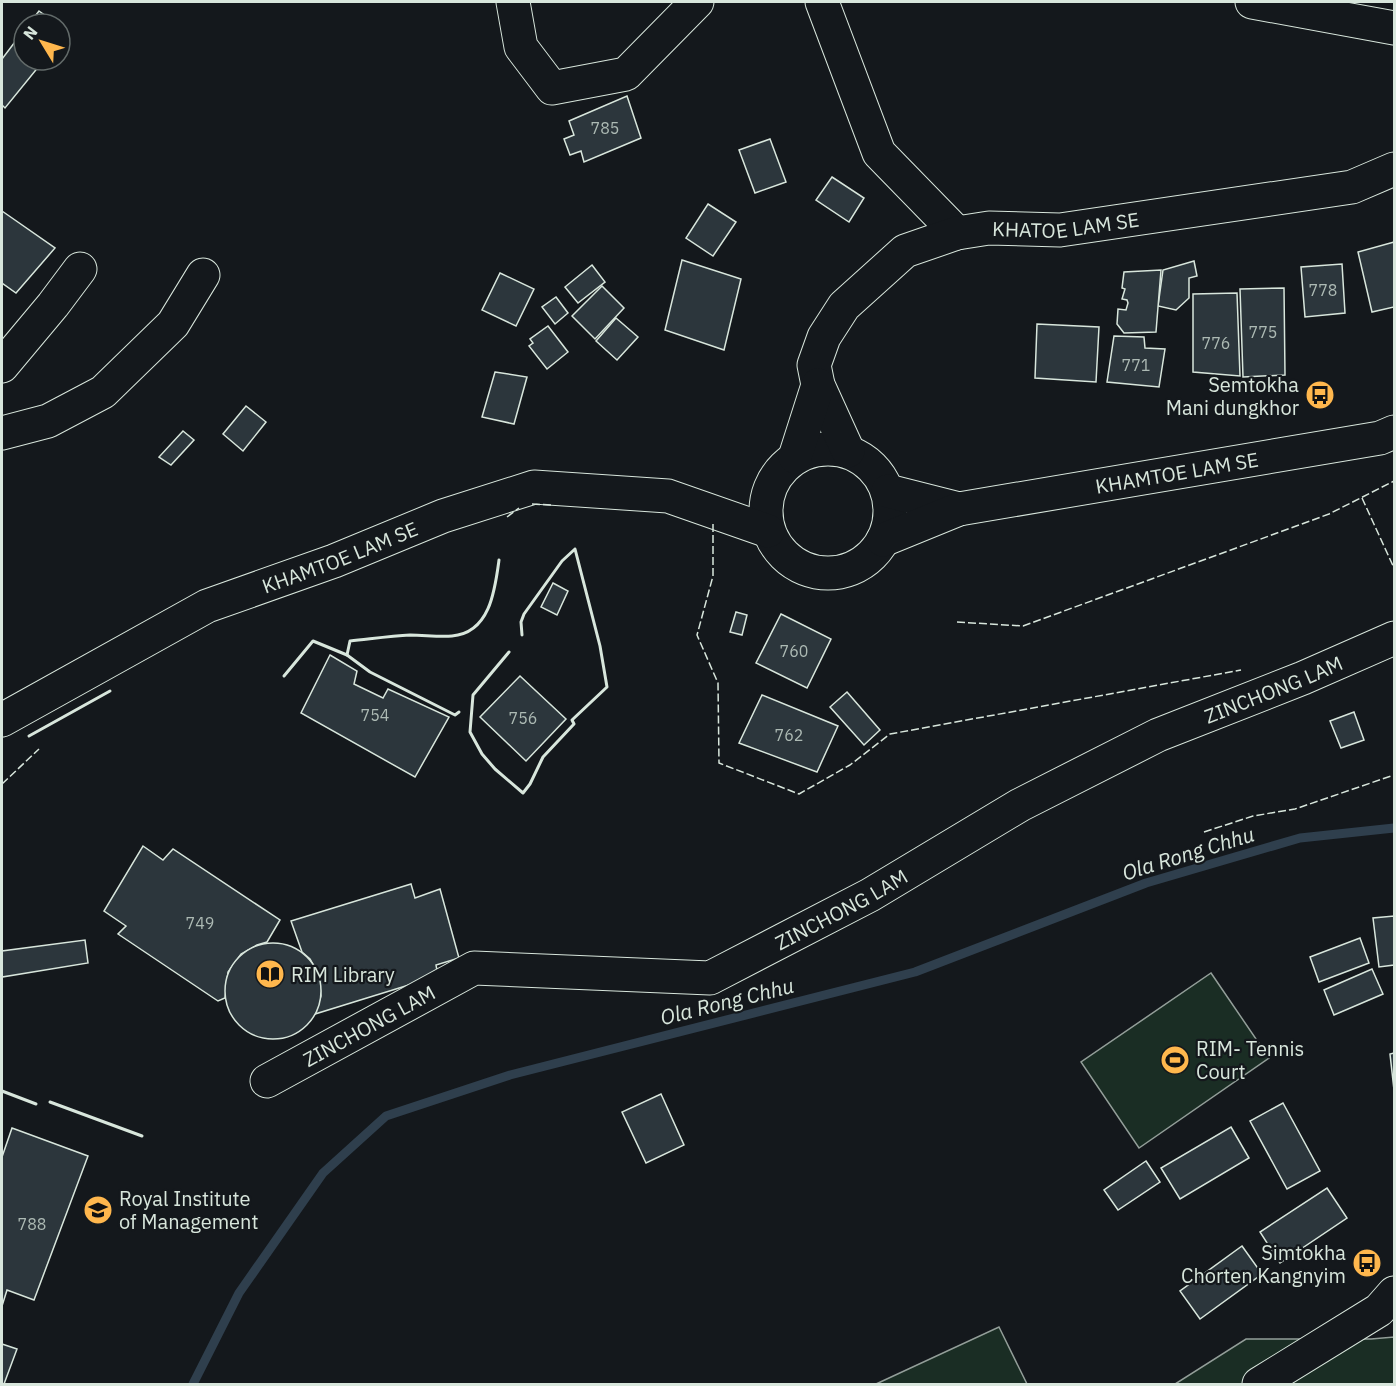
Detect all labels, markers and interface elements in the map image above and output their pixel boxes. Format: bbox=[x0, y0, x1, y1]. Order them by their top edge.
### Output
north arrow bbox=[12, 12, 72, 72]
text: N bbox=[19, 22, 42, 43]
house number: 785 bbox=[591, 118, 619, 138]
street label: KHATOE LAM SE bbox=[992, 205, 1141, 244]
house number: 778 bbox=[1309, 280, 1337, 300]
house number: 775 bbox=[1249, 322, 1277, 342]
house number: 776 bbox=[1202, 333, 1230, 353]
house number: 771 bbox=[1122, 355, 1150, 375]
place label: Semtokha Mani dungkhor bbox=[1166, 371, 1299, 421]
bus stop icon: Semtokha Mani dungkhor bbox=[1304, 379, 1336, 411]
street label: KHAMTOE LAM SE bbox=[1093, 445, 1260, 499]
street label: KHAMTOE LAM SE bbox=[258, 514, 422, 599]
house number: 760 bbox=[780, 641, 808, 661]
street label: ZINCHONG LAM bbox=[1200, 649, 1347, 729]
house number: 754 bbox=[361, 705, 389, 725]
house number: 756 bbox=[509, 708, 537, 728]
house number: 762 bbox=[775, 725, 803, 745]
water label: Ola Rong Chhu bbox=[1119, 820, 1257, 886]
street label: ZINCHONG LAM bbox=[770, 862, 912, 956]
house number: 749 bbox=[186, 913, 214, 933]
library icon: RIM Library bbox=[254, 958, 286, 990]
place label: RIM Library bbox=[291, 961, 395, 988]
water label: Ola Rong Chhu bbox=[657, 971, 797, 1031]
street label: ZINCHONG LAM bbox=[298, 978, 440, 1072]
place label: RIM- Tennis Court bbox=[1196, 1035, 1304, 1085]
sports icon: RIM- Tennis Court bbox=[1159, 1044, 1191, 1076]
place label: Royal Institute of Management bbox=[119, 1185, 258, 1235]
school or university icon: Royal Institute of Management bbox=[82, 1194, 114, 1226]
house number: 788 bbox=[18, 1214, 46, 1234]
place label: Simtokha Chorten Kangnyim bbox=[1181, 1239, 1346, 1289]
bus stop icon: Simtokha Chorten Kangnyim bbox=[1351, 1247, 1383, 1279]

